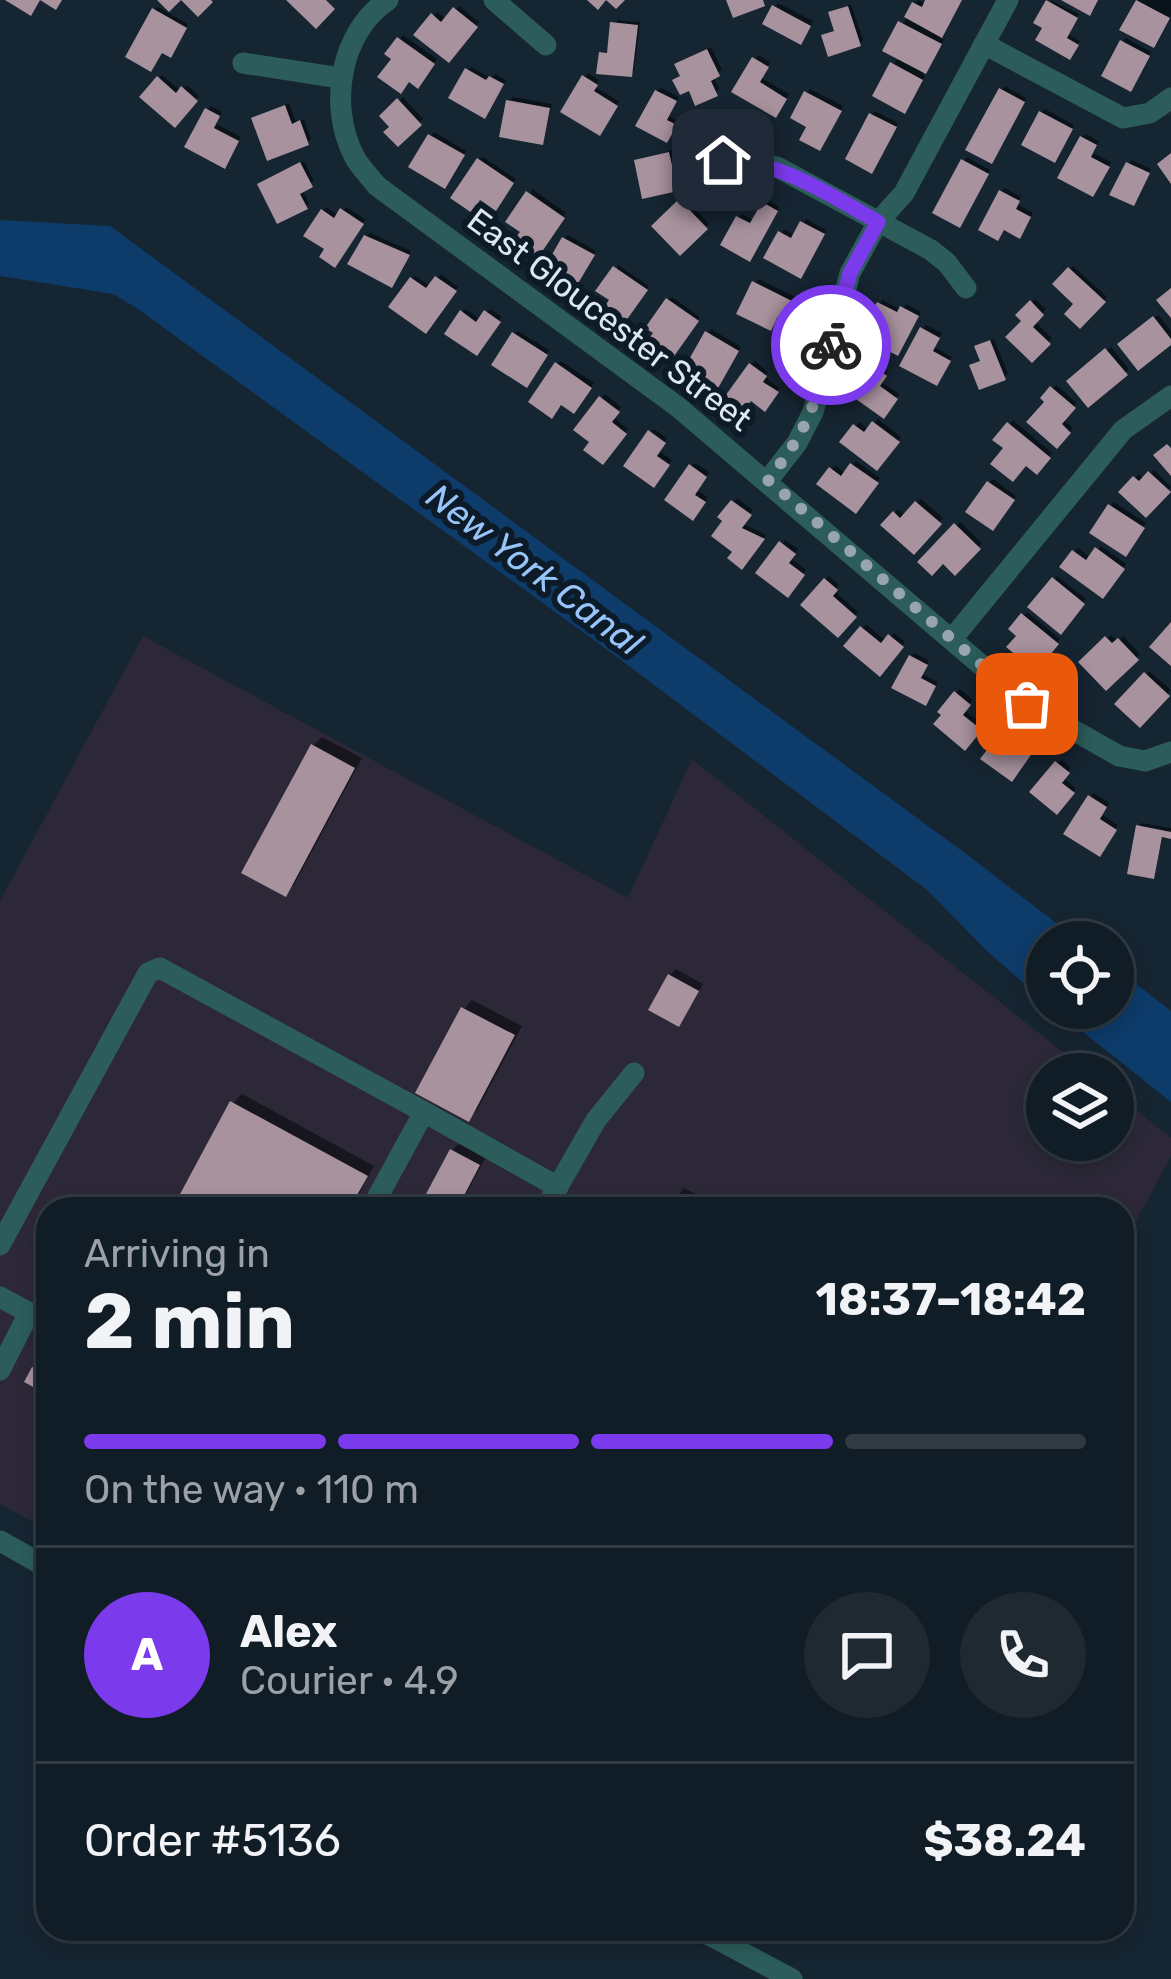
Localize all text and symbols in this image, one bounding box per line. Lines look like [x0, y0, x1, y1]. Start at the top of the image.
pin [672, 109, 774, 211]
icon: home [690, 127, 756, 193]
street label: East Gloucester Street [460, 200, 759, 439]
courier [771, 285, 891, 405]
icon: bike [798, 312, 864, 378]
water label: New York Canal [418, 474, 652, 665]
pin [976, 653, 1078, 755]
icon: bag [994, 671, 1060, 737]
map controls [1026, 921, 1134, 1161]
button: locate [1026, 921, 1134, 1029]
button: layers [1026, 1053, 1134, 1161]
text: Arriving in [84, 1231, 270, 1277]
text: 18:37–18:42 [816, 1273, 1086, 1326]
text: 2 min [84, 1275, 295, 1368]
text: On the way · 110 m [84, 1467, 419, 1513]
button: chat [804, 1592, 930, 1718]
button: phone [960, 1592, 1086, 1718]
text: Alex [240, 1605, 338, 1658]
text: A [131, 1628, 163, 1681]
text: Courier · 4.9 [240, 1658, 459, 1704]
text: Order #5136 [84, 1814, 341, 1867]
text: $38.24 [923, 1814, 1086, 1867]

